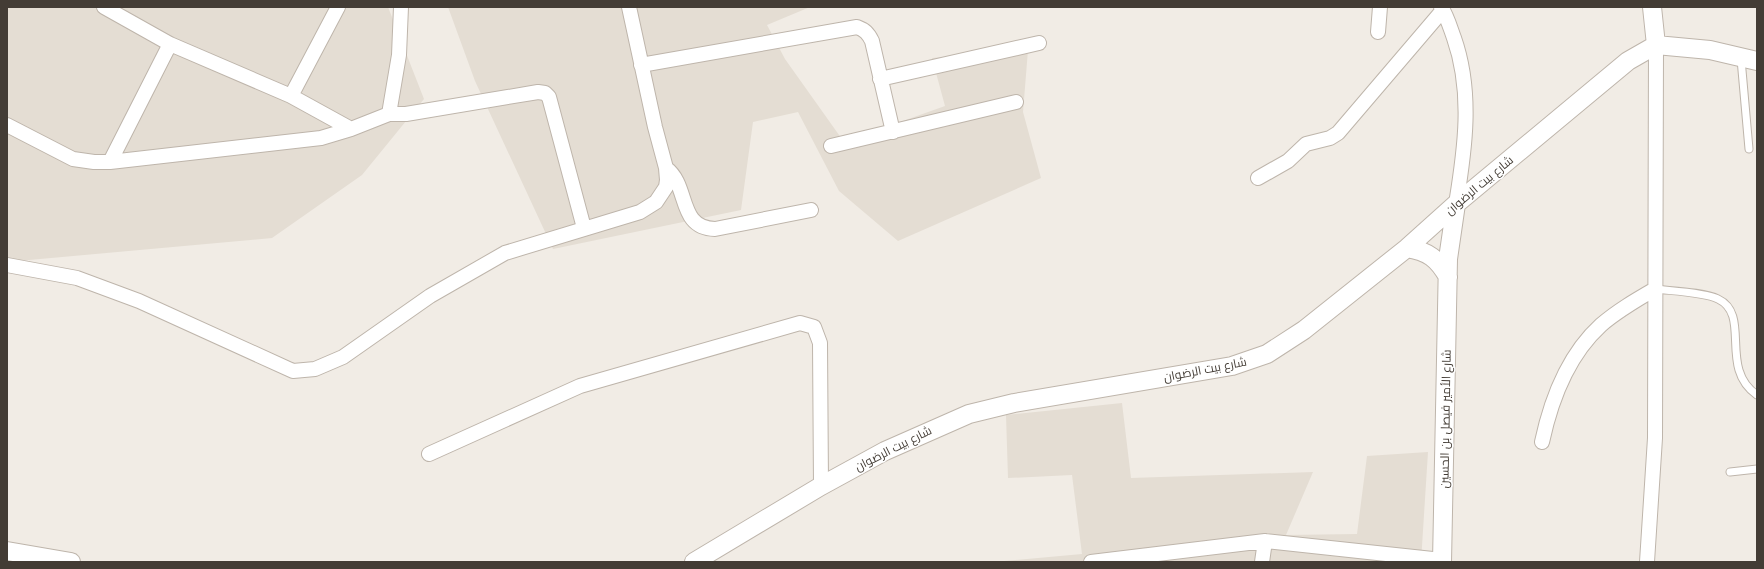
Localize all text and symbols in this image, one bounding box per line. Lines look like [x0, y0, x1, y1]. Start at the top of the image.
street label: شارع بيت الرضوان [1442, 152, 1517, 219]
street label: شارع الأمير فيصل بن الحسين [1436, 349, 1455, 489]
street label: شارع بيت الرضوان [1162, 354, 1248, 385]
street label: شارع بيت الرضوان [852, 422, 934, 475]

